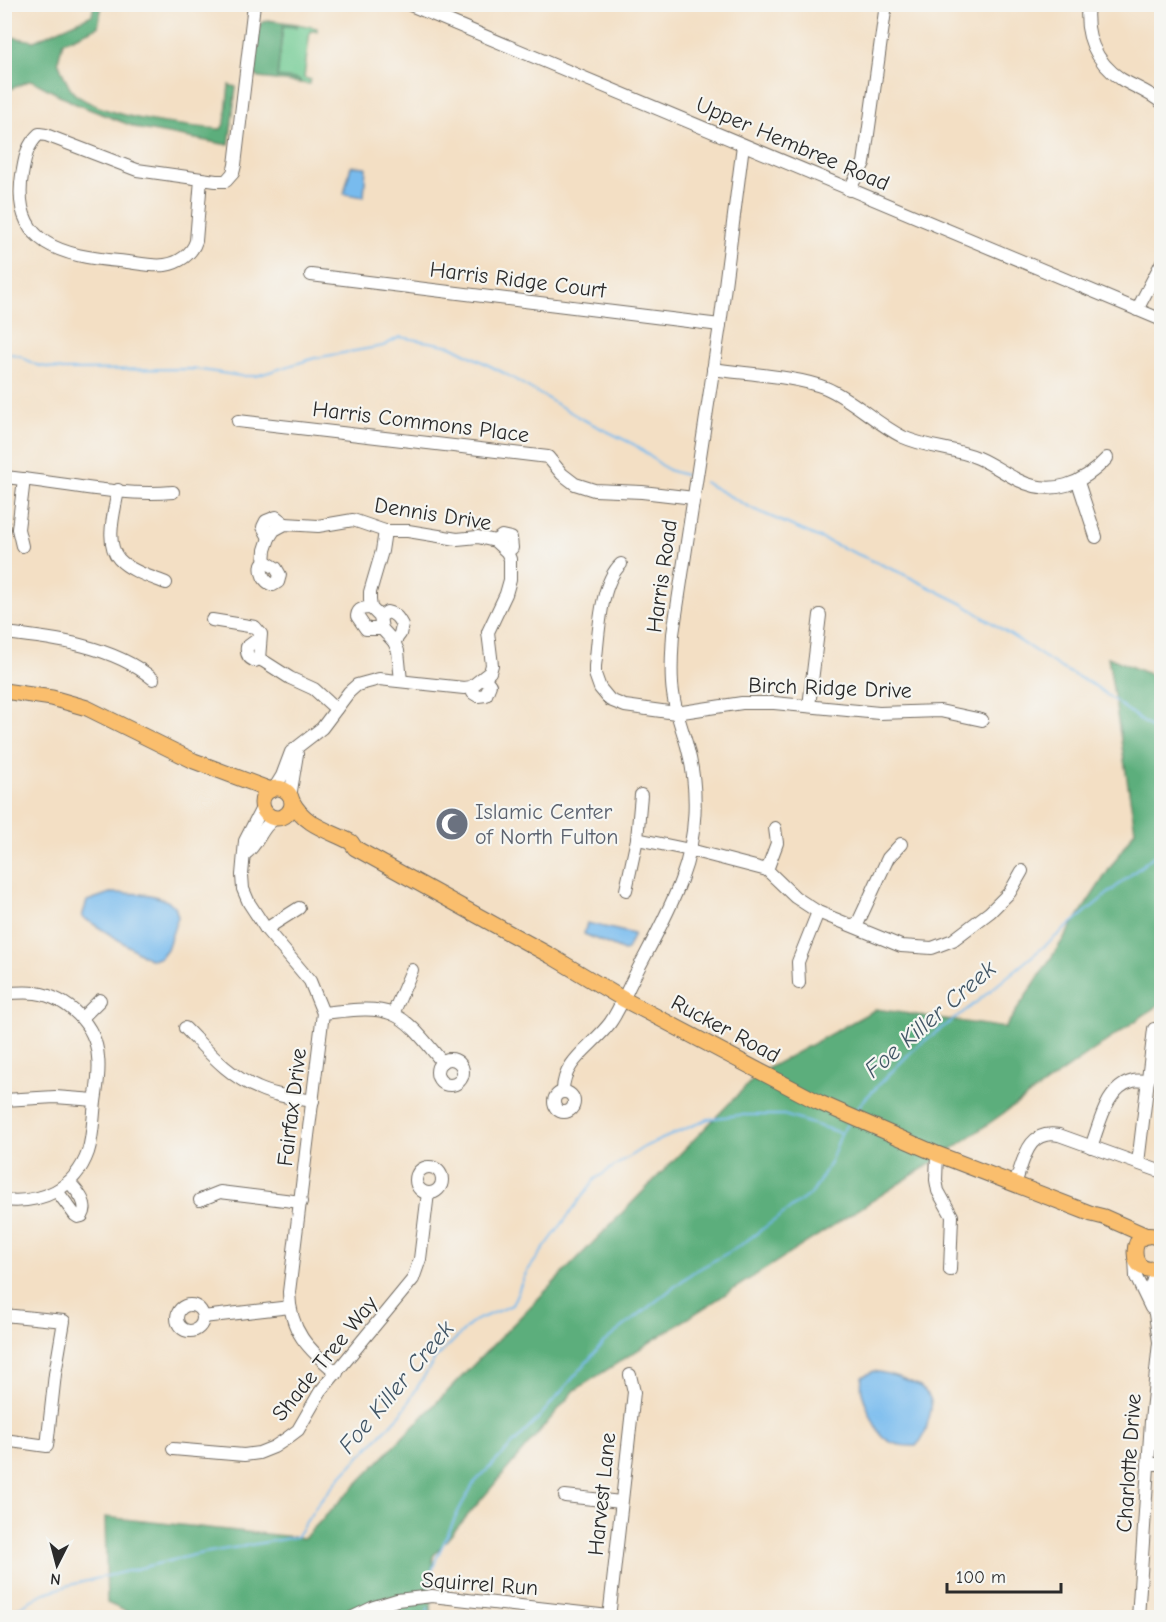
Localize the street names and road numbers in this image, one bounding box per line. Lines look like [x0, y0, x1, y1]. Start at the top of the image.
street label: Upper Hembree Road [692, 91, 893, 196]
street label: Harris Ridge Court [428, 256, 608, 304]
street label: Harris Commons Place [311, 396, 531, 448]
street label: Dennis Drive [373, 492, 493, 536]
street label: Harris Road [641, 518, 683, 634]
street label: Birch Ridge Drive [748, 672, 912, 704]
street label: Rucker Road [667, 989, 785, 1068]
street label: Fairfax Drive [272, 1047, 312, 1168]
street label: Shade Tree Way [266, 1291, 383, 1426]
street label: Charlotte Drive [1111, 1393, 1147, 1533]
street label: Harvest Lane [583, 1431, 621, 1557]
street label: Squirrel Run [421, 1567, 539, 1601]

